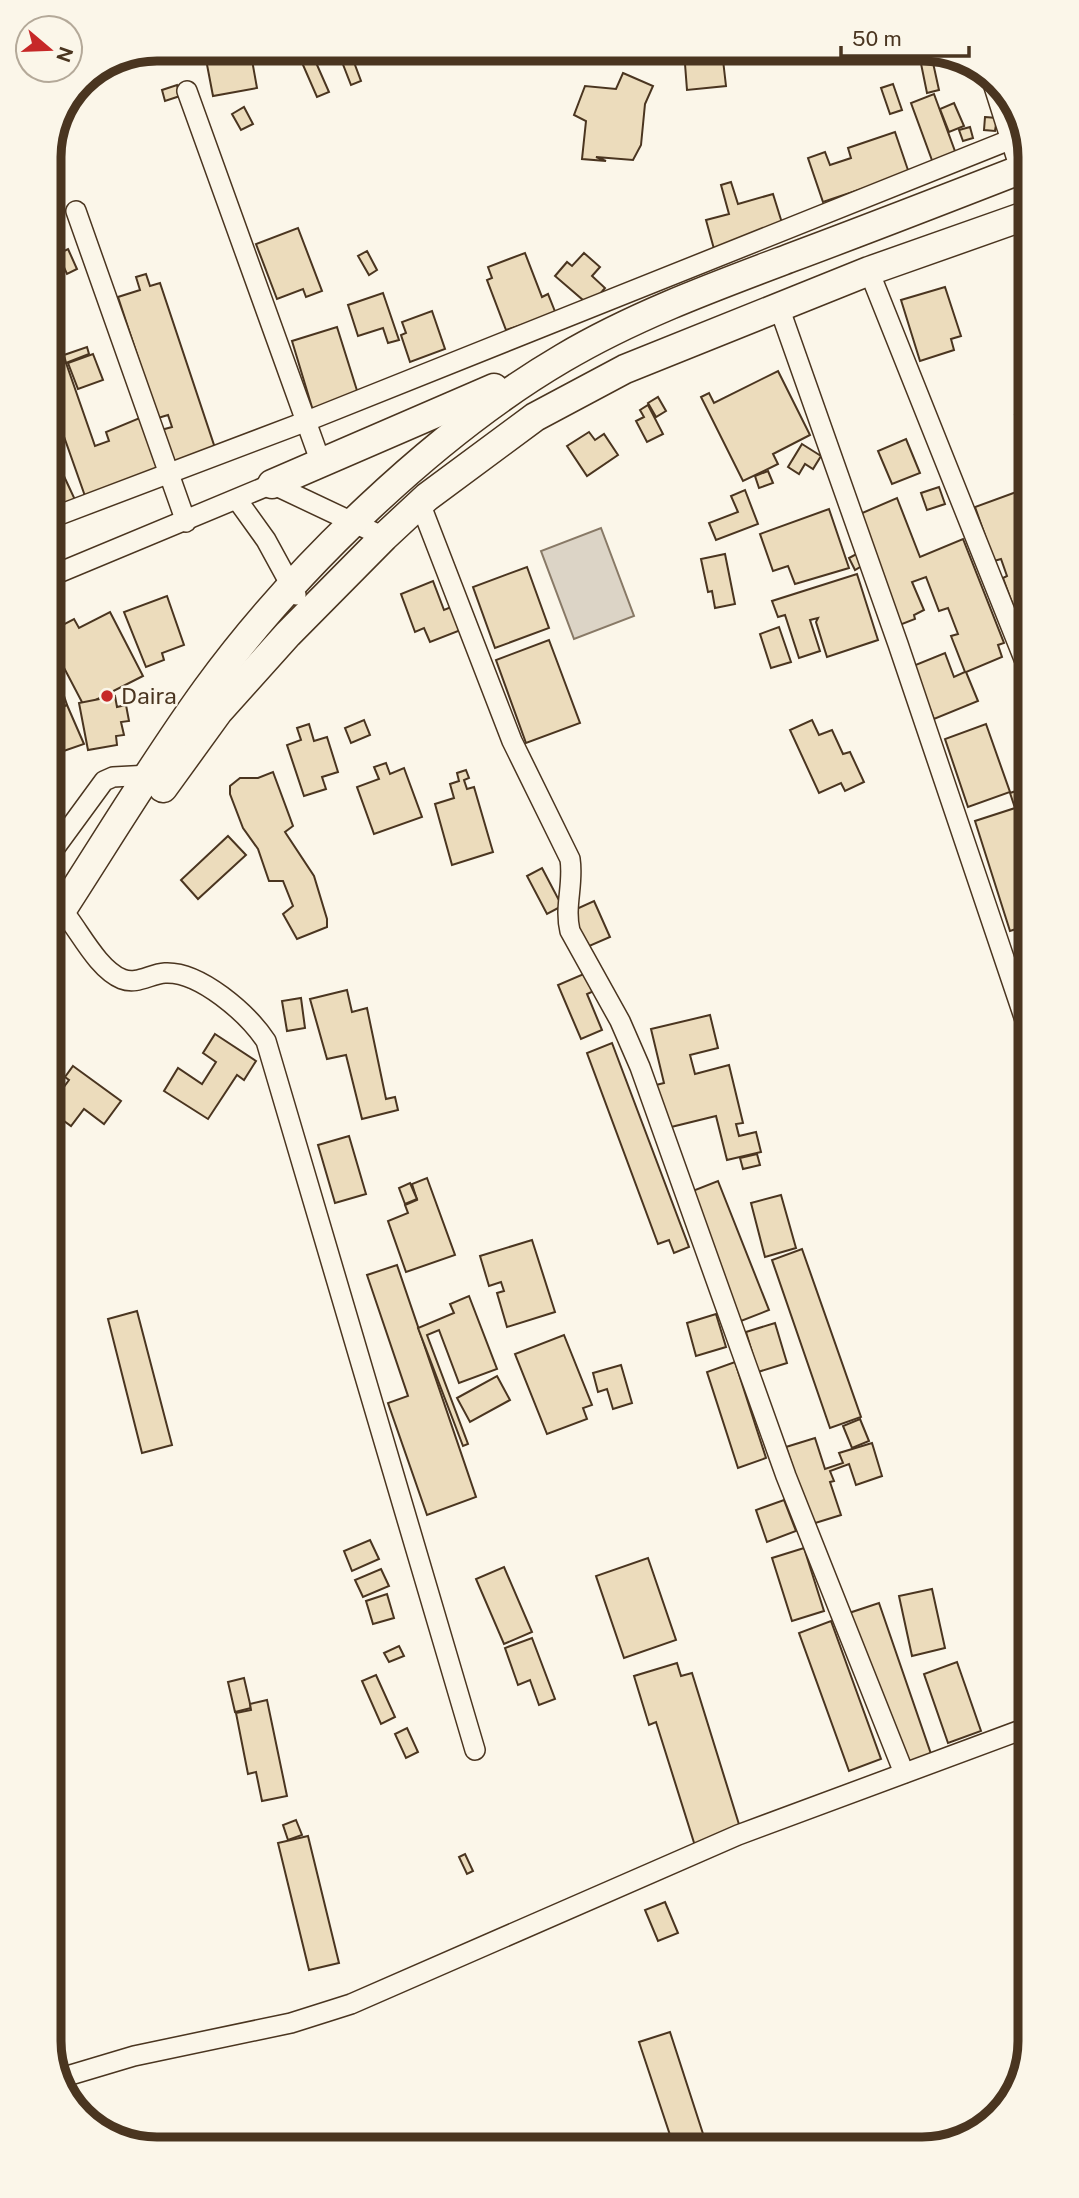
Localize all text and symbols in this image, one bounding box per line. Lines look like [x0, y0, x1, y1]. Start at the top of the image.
north arrow [14, 14, 84, 84]
scale bar [841, 14, 969, 58]
text: 50 m [852, 26, 902, 51]
text: N [52, 44, 78, 65]
place label: Daira [121, 682, 177, 709]
marker: Daira [99, 688, 115, 704]

